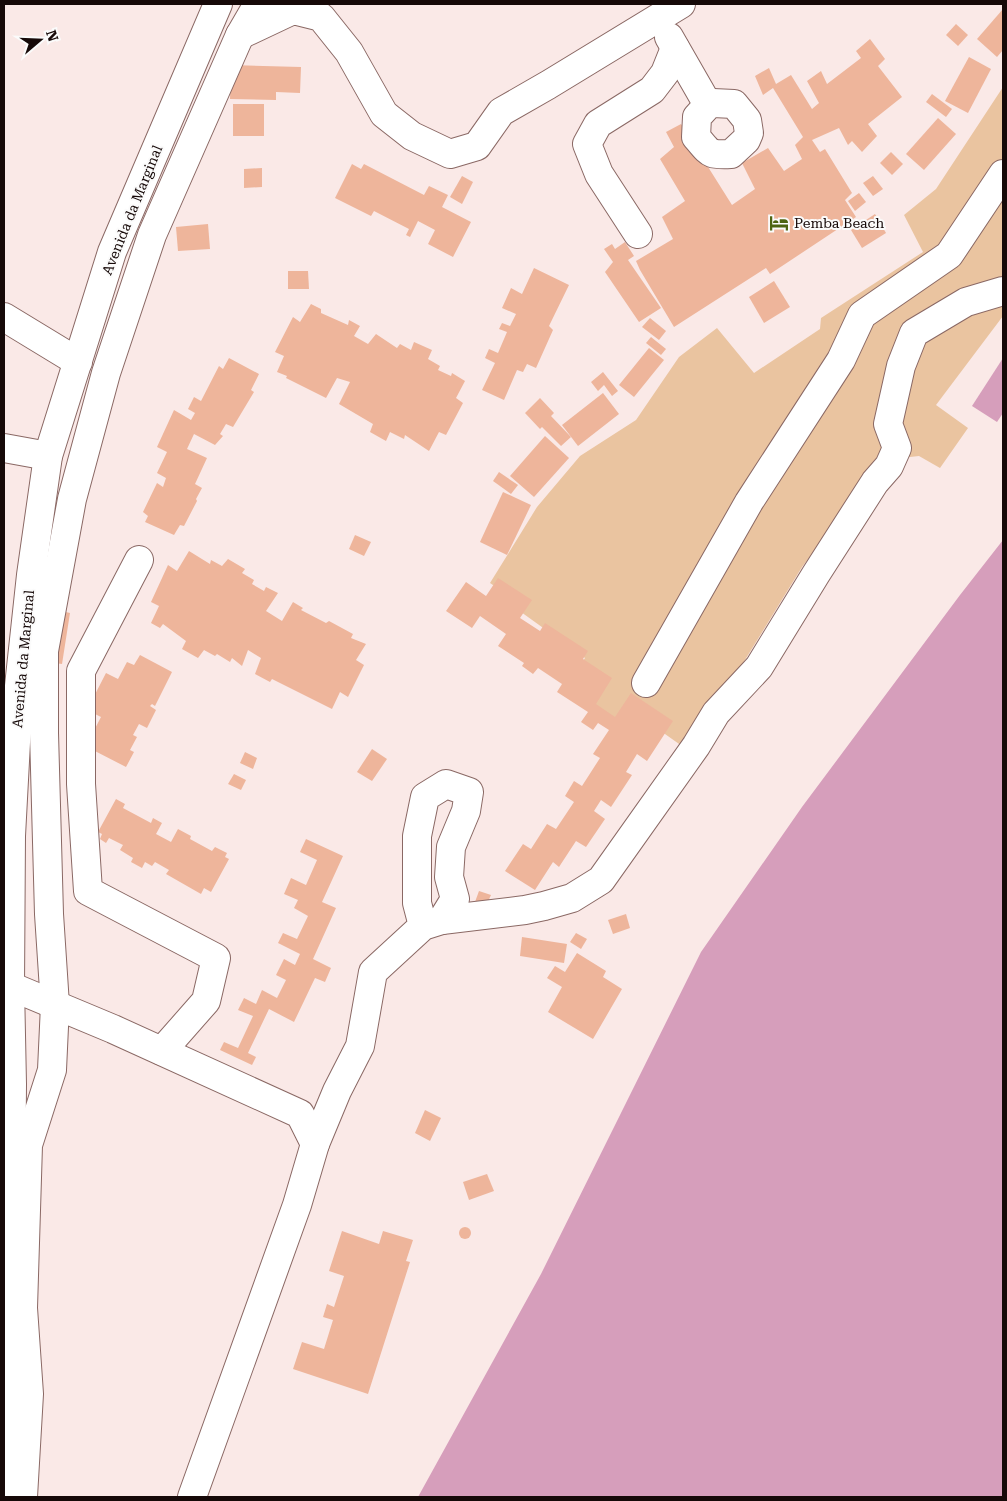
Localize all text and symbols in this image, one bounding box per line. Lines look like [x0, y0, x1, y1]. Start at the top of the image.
north arrow [15, 15, 65, 65]
text: N [43, 28, 62, 44]
street label: Avenida da Marginal [99, 142, 166, 277]
hotel icon: Pemba Beach [768, 212, 790, 234]
place label: Pemba Beach [794, 215, 884, 231]
street label: Avenida da Marginal [9, 589, 37, 729]

